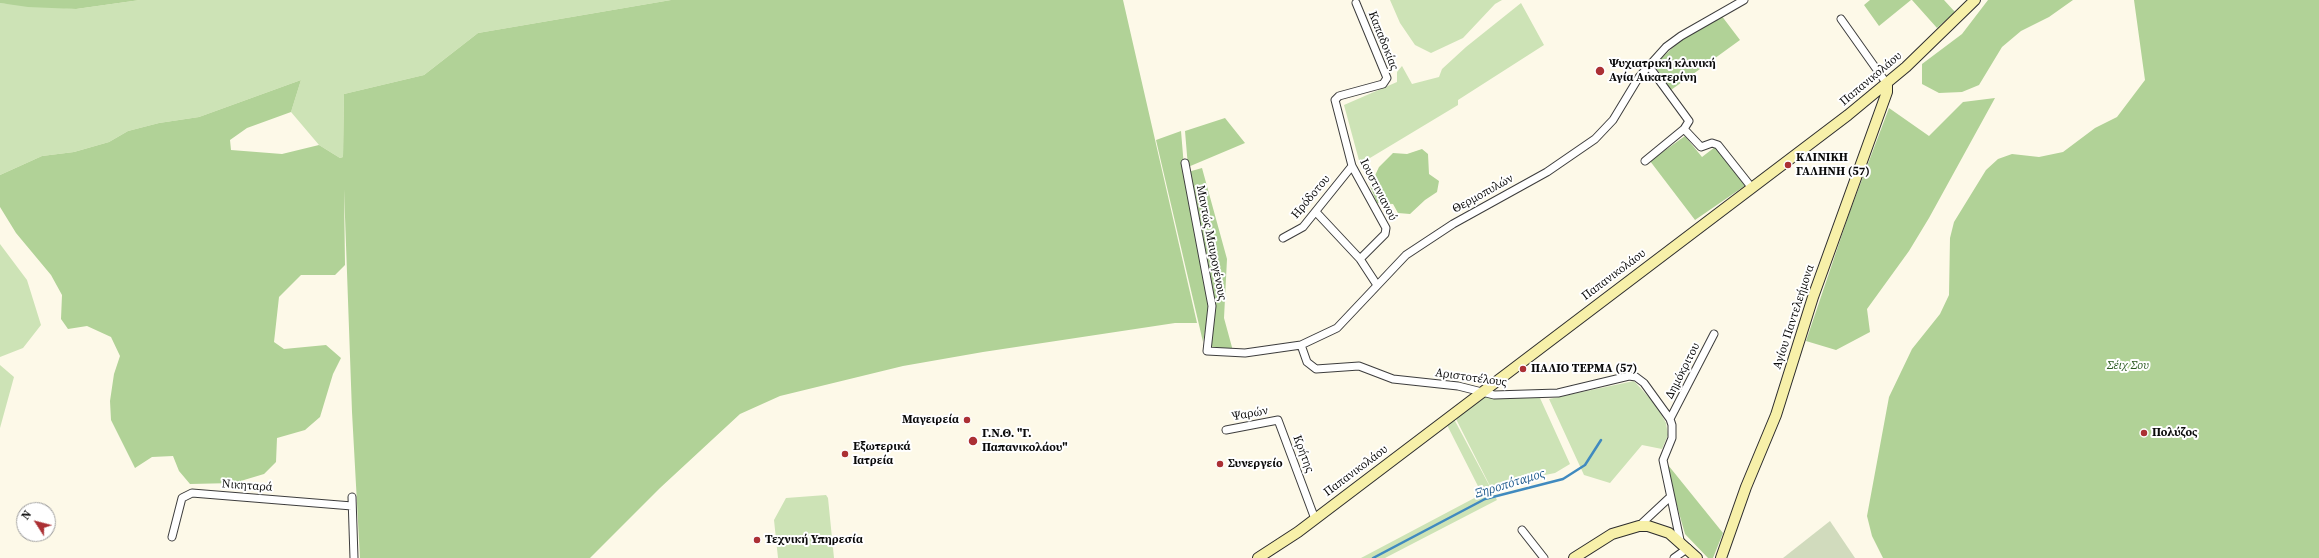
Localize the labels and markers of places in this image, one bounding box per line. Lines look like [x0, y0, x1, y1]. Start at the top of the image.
place label: Ψυχιατρική κλινική Αγία Αικατερίνη [1609, 57, 1716, 85]
marker: Ψυχιατρική κλινική Αγία Αικατερίνη [1594, 65, 1606, 77]
place label: ΚΛΙΝΙΚΗ ΓΑΛΗΝΗ (57) [1796, 151, 1870, 179]
marker: ΚΛΙΝΙΚΗ ΓΑΛΗΝΗ (57) [1783, 160, 1793, 170]
place label: ΠΑΛΙΟ ΤΕΡΜΑ (57) [1531, 362, 1637, 376]
marker: ΠΑΛΙΟ ΤΕΡΜΑ (57) [1518, 364, 1528, 374]
place label: Μαγειρεία [902, 413, 959, 427]
marker: Μαγειρεία [962, 415, 972, 425]
place label: Πολύζος [2152, 426, 2198, 440]
place label: Γ.Ν.Θ. "Γ. Παπανικολάου" [982, 427, 1068, 455]
marker: Πολύζος [2139, 428, 2149, 438]
marker: Γ.Ν.Θ. "Γ. Παπανικολάου" [967, 435, 979, 447]
place label: Εξωτερικά Ιατρεία [853, 440, 911, 468]
marker: Εξωτερικά Ιατρεία [840, 449, 850, 459]
place label: Συνεργείο [1228, 457, 1283, 471]
marker: Συνεργείο [1215, 459, 1225, 469]
place label: Τεχνική Υπηρεσία [765, 533, 863, 547]
marker: Τεχνική Υπηρεσία [752, 535, 762, 545]

